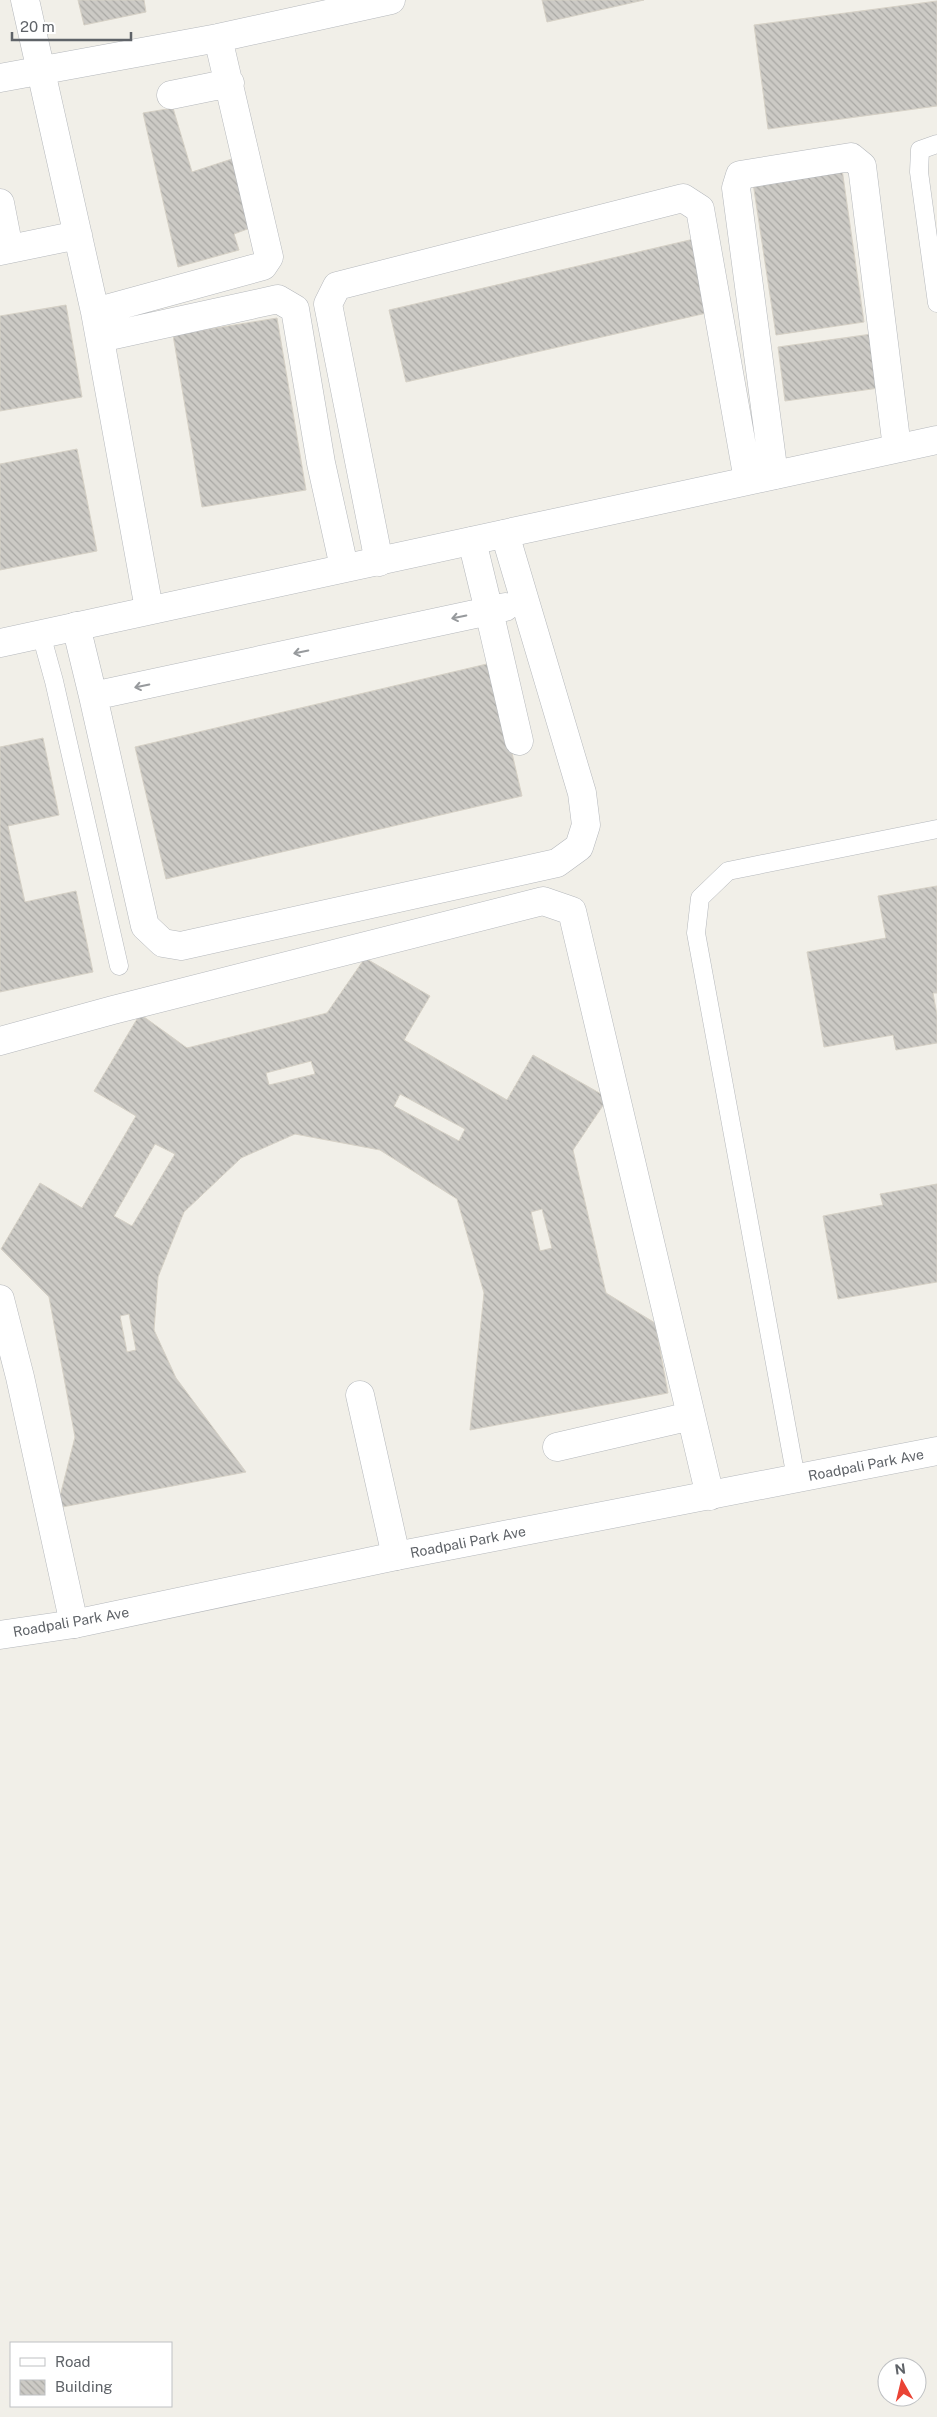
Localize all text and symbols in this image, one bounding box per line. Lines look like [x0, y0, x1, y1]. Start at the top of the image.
scale bar [12, 10, 131, 42]
text: 20 m [20, 18, 55, 35]
one-way arrow [452, 613, 468, 622]
one-way arrow [293, 647, 309, 657]
one-way arrow [134, 682, 150, 691]
street label: Roadpali Park Ave [807, 1446, 925, 1484]
street label: Roadpali Park Ave [409, 1523, 527, 1561]
street label: Roadpali Park Ave [12, 1604, 130, 1640]
legend [10, 2342, 172, 2407]
text: Road [55, 2353, 91, 2370]
north arrow [877, 2357, 927, 2407]
text: N [894, 2360, 907, 2378]
text: Building [55, 2378, 113, 2395]

